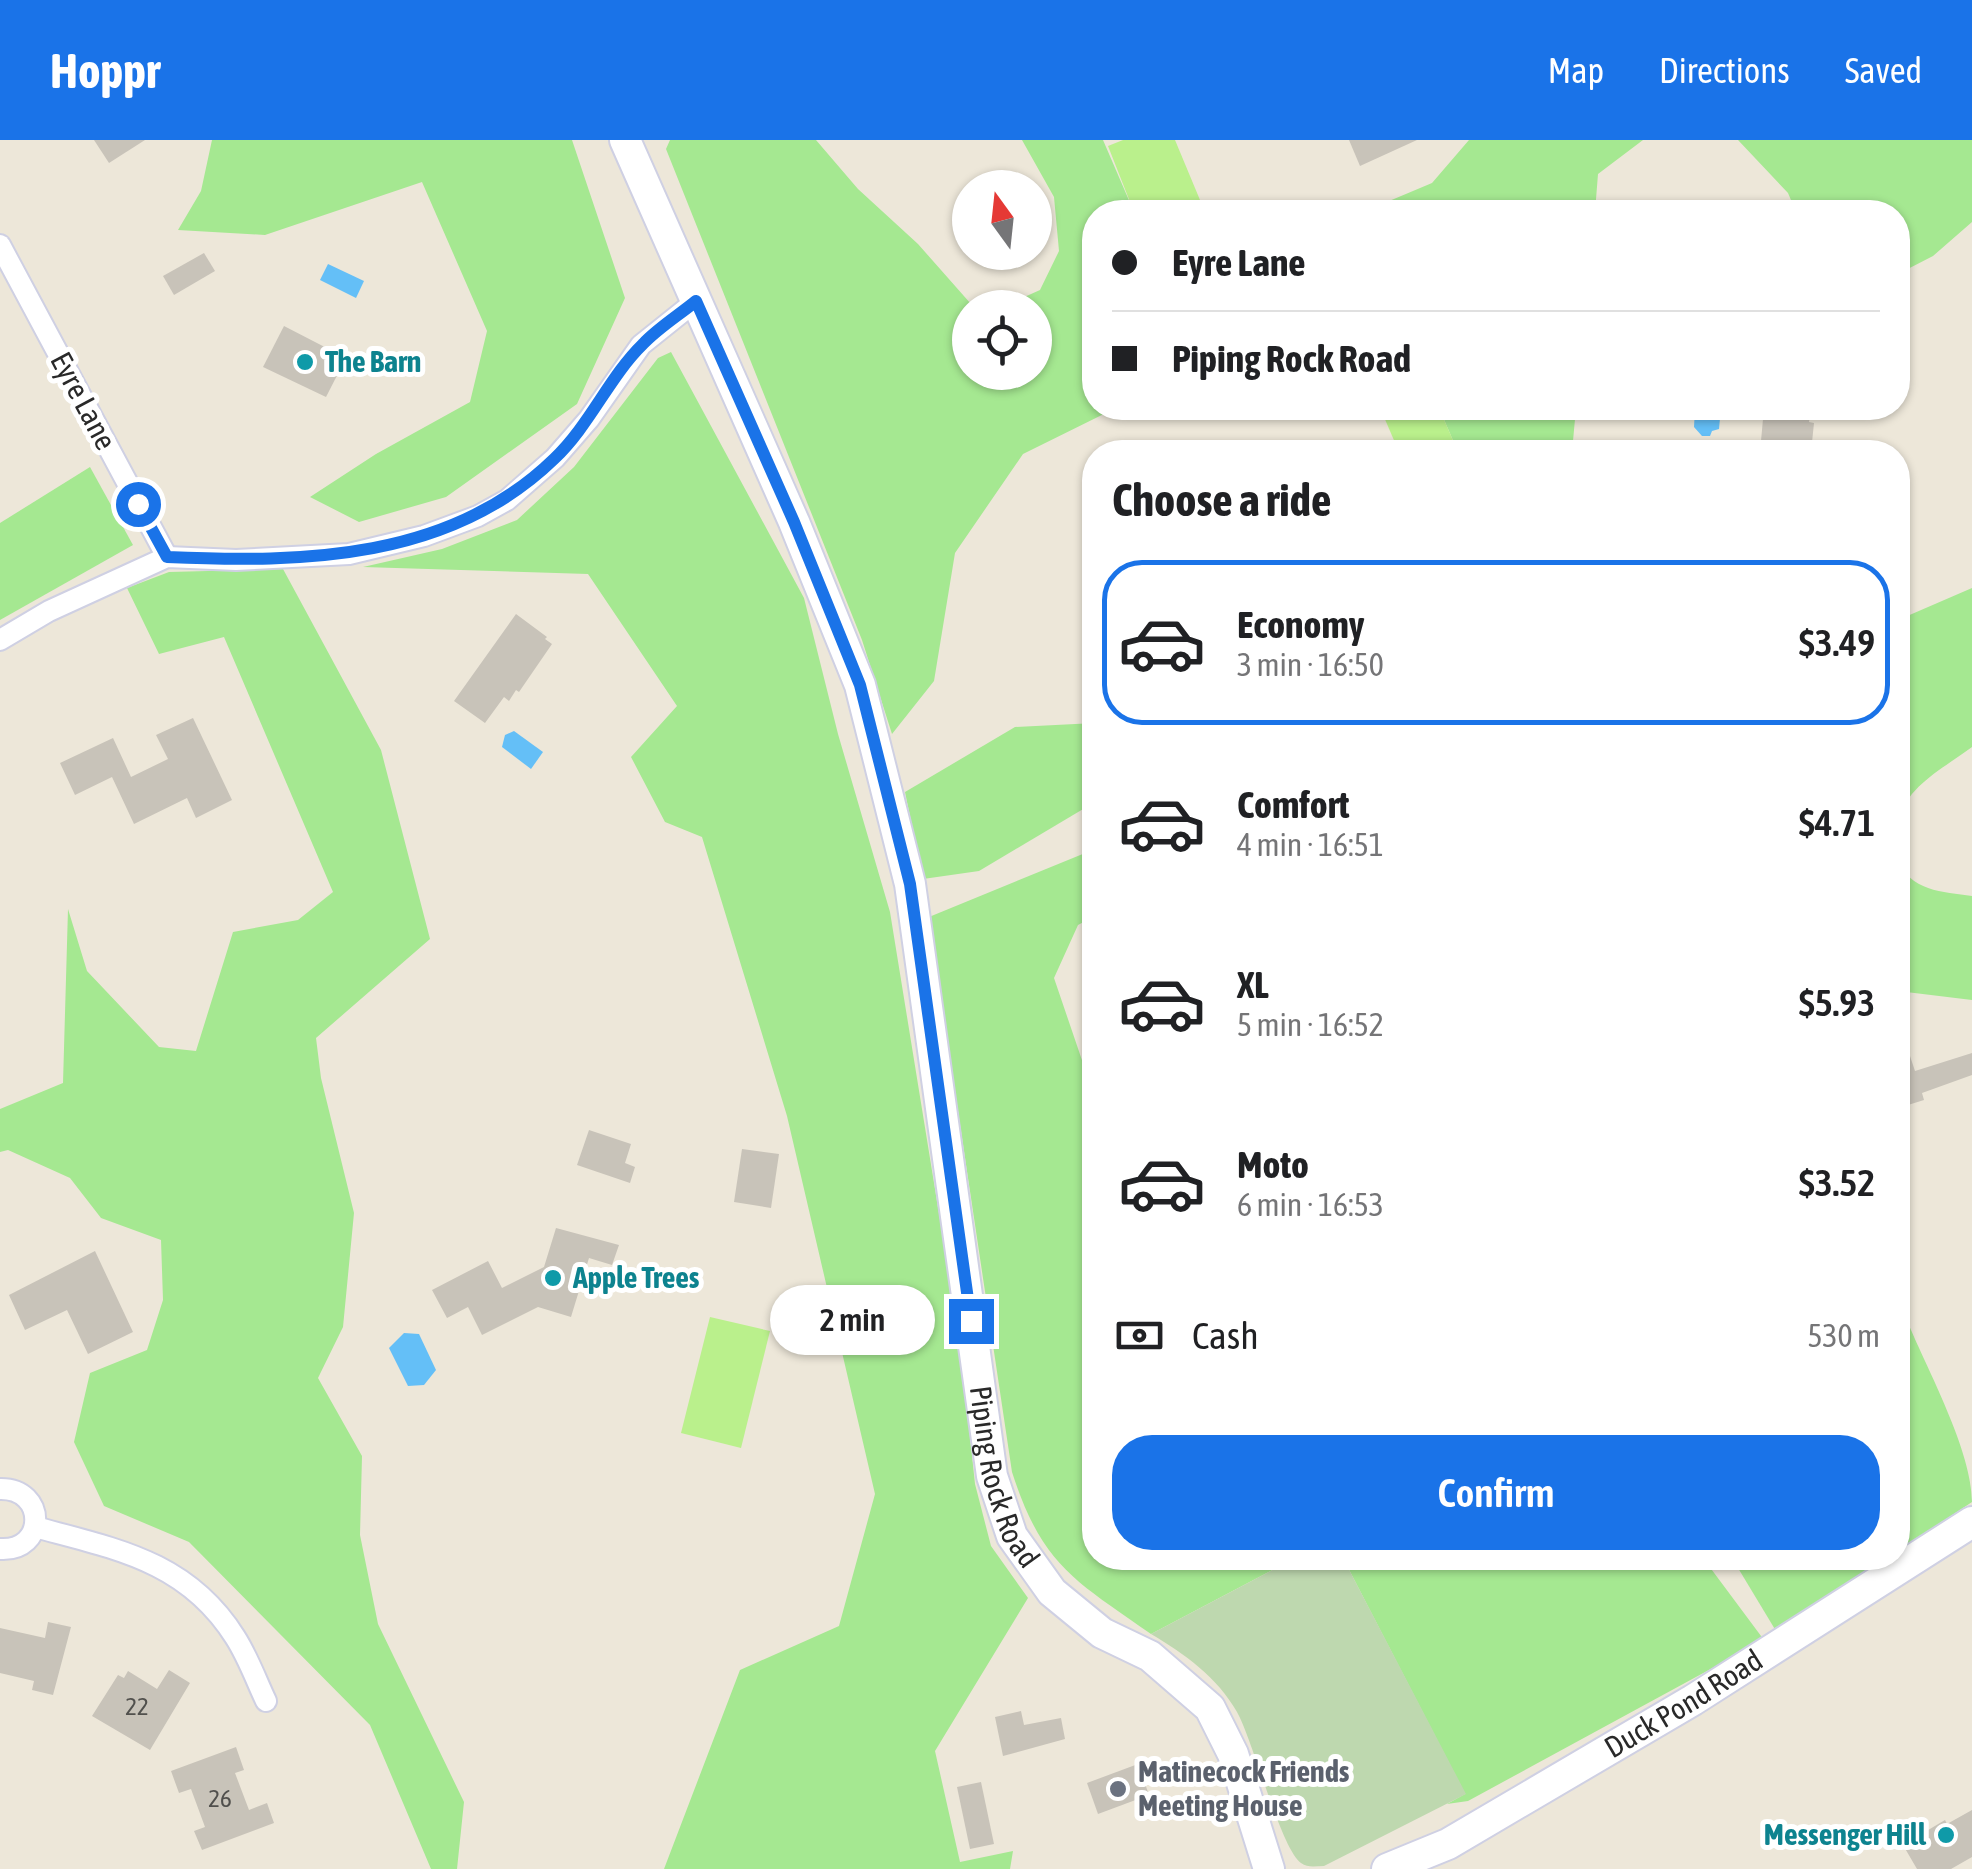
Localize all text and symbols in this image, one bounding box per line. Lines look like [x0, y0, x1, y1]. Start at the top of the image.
text: Hoppr [50, 43, 160, 98]
text: Map [1548, 50, 1604, 90]
text: Directions [1659, 50, 1790, 90]
text: Saved [1845, 50, 1922, 90]
north arrow [952, 170, 1052, 270]
map controls [952, 170, 1052, 390]
text: Eyre Lane [1172, 241, 1306, 284]
button: locate [952, 290, 1052, 390]
text: Piping Rock Road [1172, 337, 1411, 380]
place label: The Barn [325, 344, 421, 378]
street label: Eyre Lane [44, 346, 124, 455]
marker: The Barn [294, 351, 316, 373]
text: Choose a ride [1112, 474, 1331, 526]
route start [116, 482, 161, 527]
icon: car [1117, 598, 1207, 688]
text: Economy [1237, 603, 1364, 646]
text: $3.49 [1799, 621, 1875, 664]
text: 3 min · 16:50 [1237, 646, 1384, 683]
icon: car [1117, 778, 1207, 868]
text: Comfort [1237, 783, 1349, 826]
text: $4.71 [1799, 801, 1875, 844]
text: 4 min · 16:51 [1237, 826, 1384, 863]
icon: car [1117, 958, 1207, 1048]
text: XL [1237, 963, 1269, 1006]
text: $5.93 [1799, 981, 1875, 1024]
text: 5 min · 16:52 [1237, 1006, 1384, 1043]
icon: car [1117, 1138, 1207, 1228]
text: Moto [1237, 1143, 1309, 1186]
text: $3.52 [1799, 1161, 1875, 1204]
text: 6 min · 16:53 [1237, 1186, 1384, 1223]
place label: Apple Trees [572, 1260, 700, 1294]
marker: Apple Trees [542, 1267, 564, 1289]
callout: 2 min [771, 1286, 936, 1356]
route end [949, 1299, 994, 1344]
text: 2 min [820, 1301, 885, 1338]
icon: cash [1112, 1308, 1167, 1363]
text: Cash [1192, 1314, 1259, 1357]
text: 530 m [1807, 1317, 1880, 1354]
street label: Piping Rock Road [964, 1384, 1047, 1573]
button: Confirm [1112, 1435, 1880, 1550]
street label: Duck Pond Road [1598, 1642, 1768, 1764]
house number: 22 [125, 1692, 149, 1720]
place label: Matinecock Friends Meeting House [1138, 1754, 1350, 1822]
marker: Matinecock Friends Meeting House [1107, 1778, 1129, 1800]
house number: 26 [208, 1784, 232, 1812]
place label: Messenger Hill [1764, 1817, 1927, 1851]
marker: Messenger Hill [1935, 1824, 1957, 1846]

